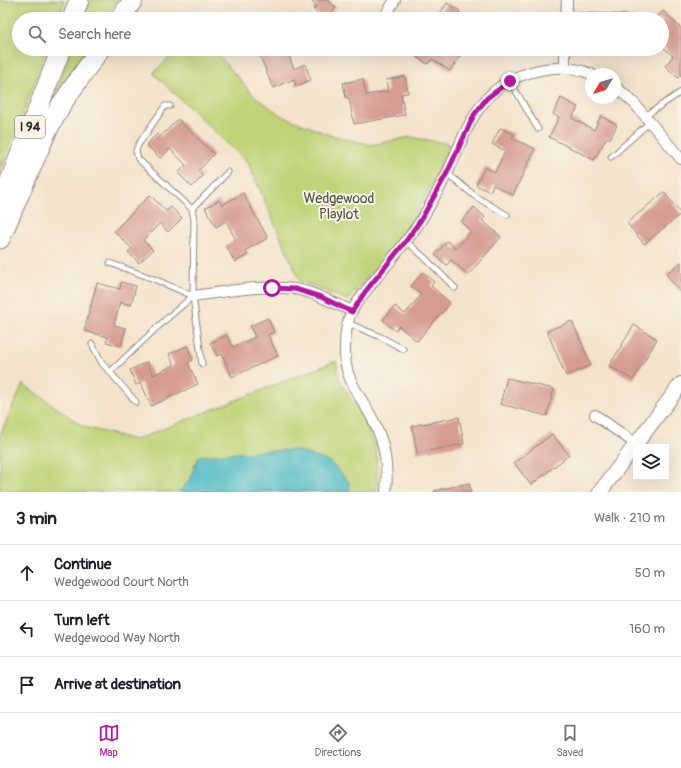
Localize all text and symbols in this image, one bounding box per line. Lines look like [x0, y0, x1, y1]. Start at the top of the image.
search box [12, 12, 669, 56]
icon: search [26, 23, 48, 45]
text: Search here [58, 25, 131, 44]
north arrow [585, 68, 621, 104]
route end [501, 72, 519, 90]
road number: I 94 [15, 116, 45, 138]
park label: Wedgewood Playlot [304, 190, 375, 223]
route start [263, 279, 281, 297]
map controls [633, 444, 669, 480]
button: layers [633, 444, 669, 480]
text: 3 min [16, 508, 57, 529]
text: Walk · 210 m [594, 510, 665, 526]
text: Continue [54, 555, 112, 574]
icon: ahead [16, 562, 38, 584]
text: 50 m [635, 565, 665, 581]
text: Wedgewood Court North [54, 574, 189, 590]
text: Turn left [54, 611, 110, 630]
icon: left [16, 618, 38, 640]
text: 160 m [629, 621, 665, 637]
text: Wedgewood Way North [54, 630, 180, 646]
icon: arrive [16, 674, 38, 696]
text: Arrive at destination [54, 675, 181, 694]
tab: Map [98, 722, 120, 759]
tab: Directions [315, 722, 361, 759]
tab: Saved [556, 722, 583, 759]

